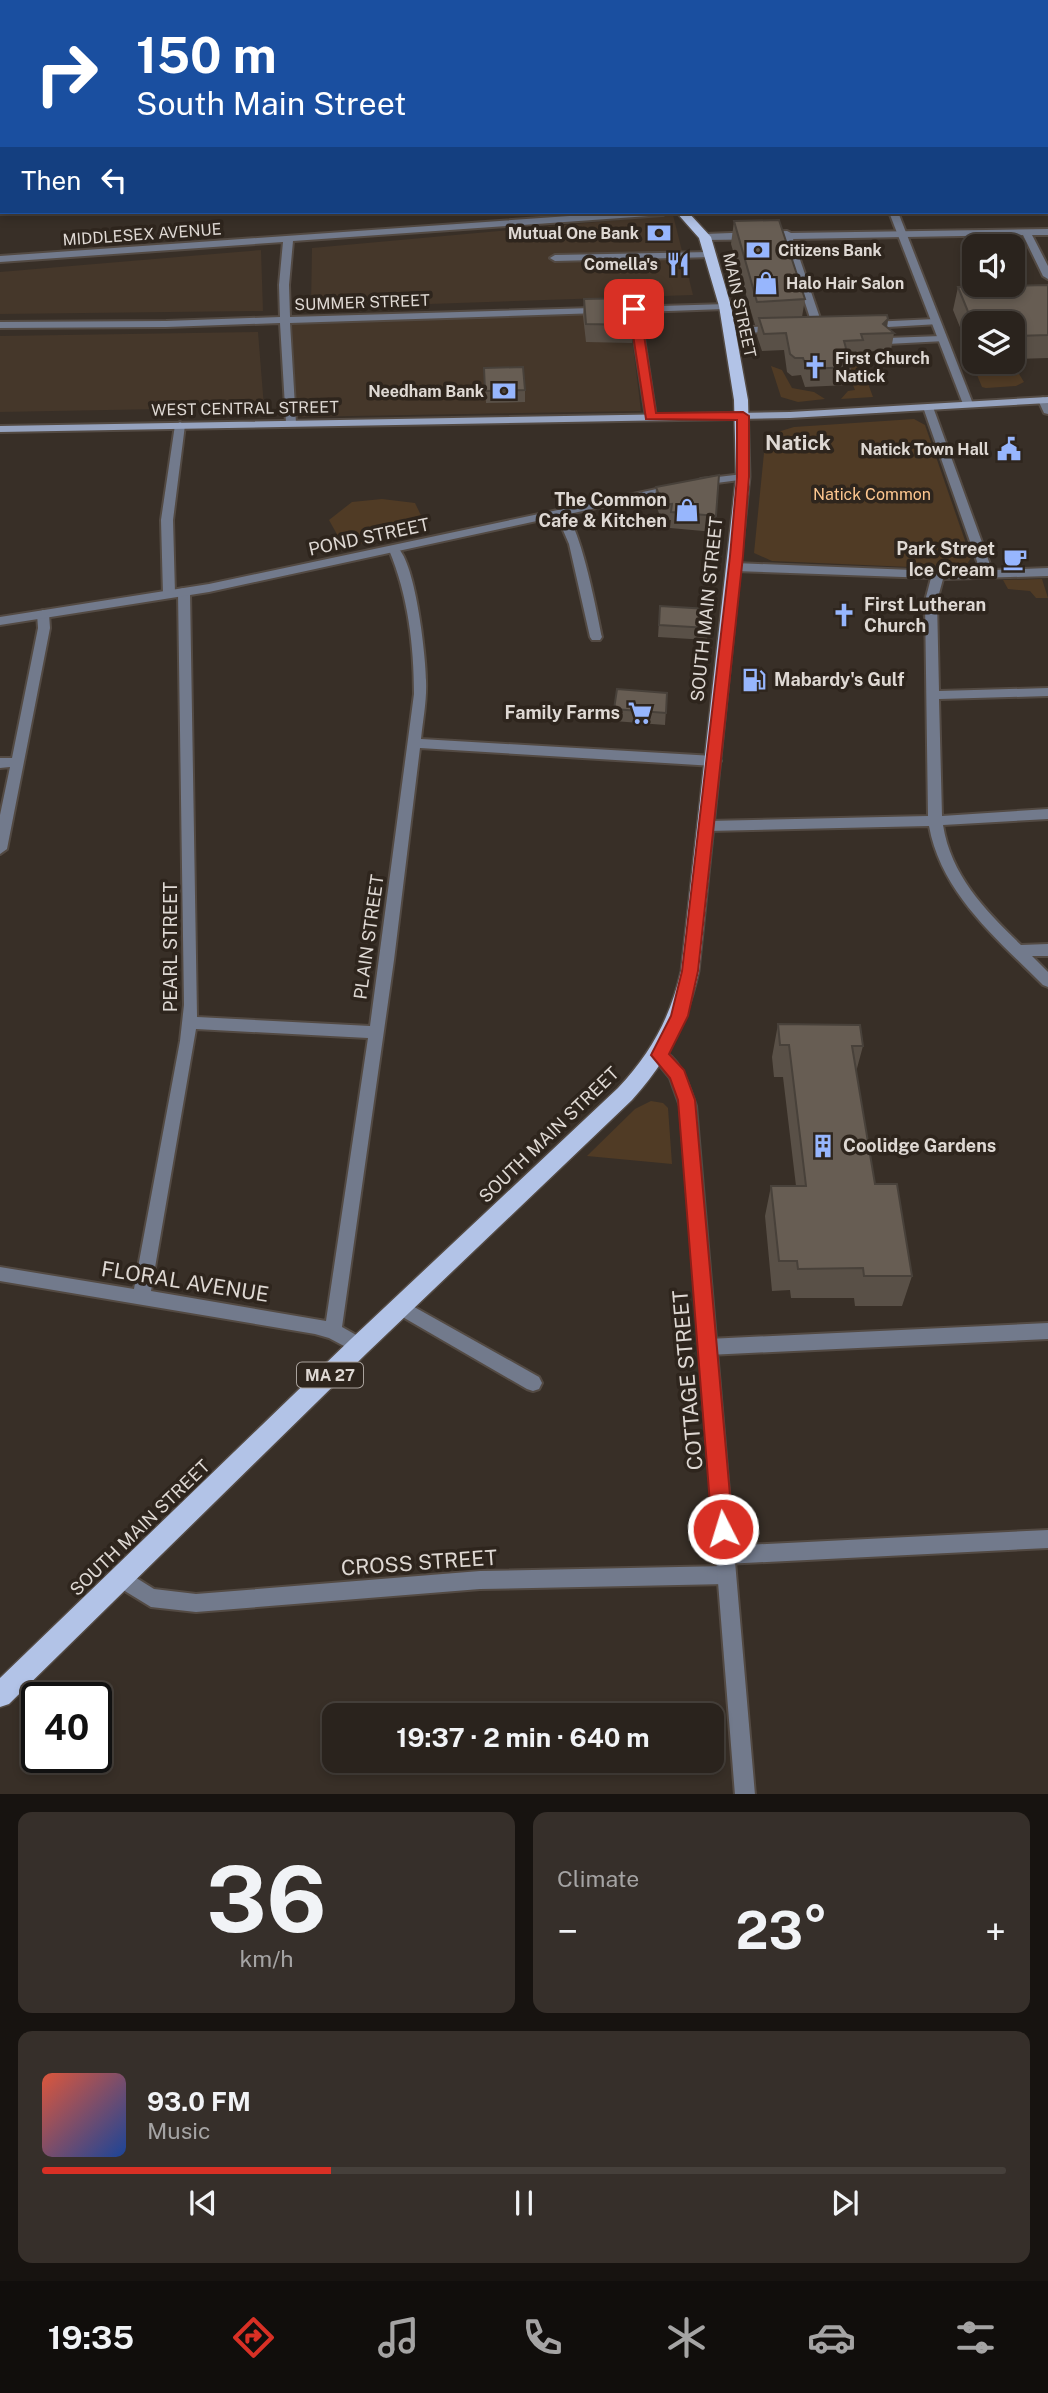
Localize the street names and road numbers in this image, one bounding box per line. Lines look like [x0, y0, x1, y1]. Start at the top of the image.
street label: MIDDLESEX AVENUE [62, 219, 222, 250]
street label: MAIN STREET [719, 251, 760, 360]
street label: SUMMER STREET [294, 291, 431, 314]
street label: WEST CENTRAL STREET [151, 397, 339, 420]
street label: POND STREET [306, 513, 432, 560]
street label: SOUTH MAIN STREET [686, 515, 727, 703]
street label: PLAIN STREET [349, 873, 388, 1001]
street label: PEARL STREET [160, 882, 181, 1012]
street label: SOUTH MAIN STREET [474, 1062, 623, 1207]
street label: FLORAL AVENUE [100, 1256, 271, 1307]
street label: COTTAGE STREET [667, 1289, 708, 1471]
road number: MA 27 [297, 1362, 363, 1387]
street label: SOUTH MAIN STREET [65, 1455, 214, 1600]
street label: CROSS STREET [340, 1545, 498, 1580]

